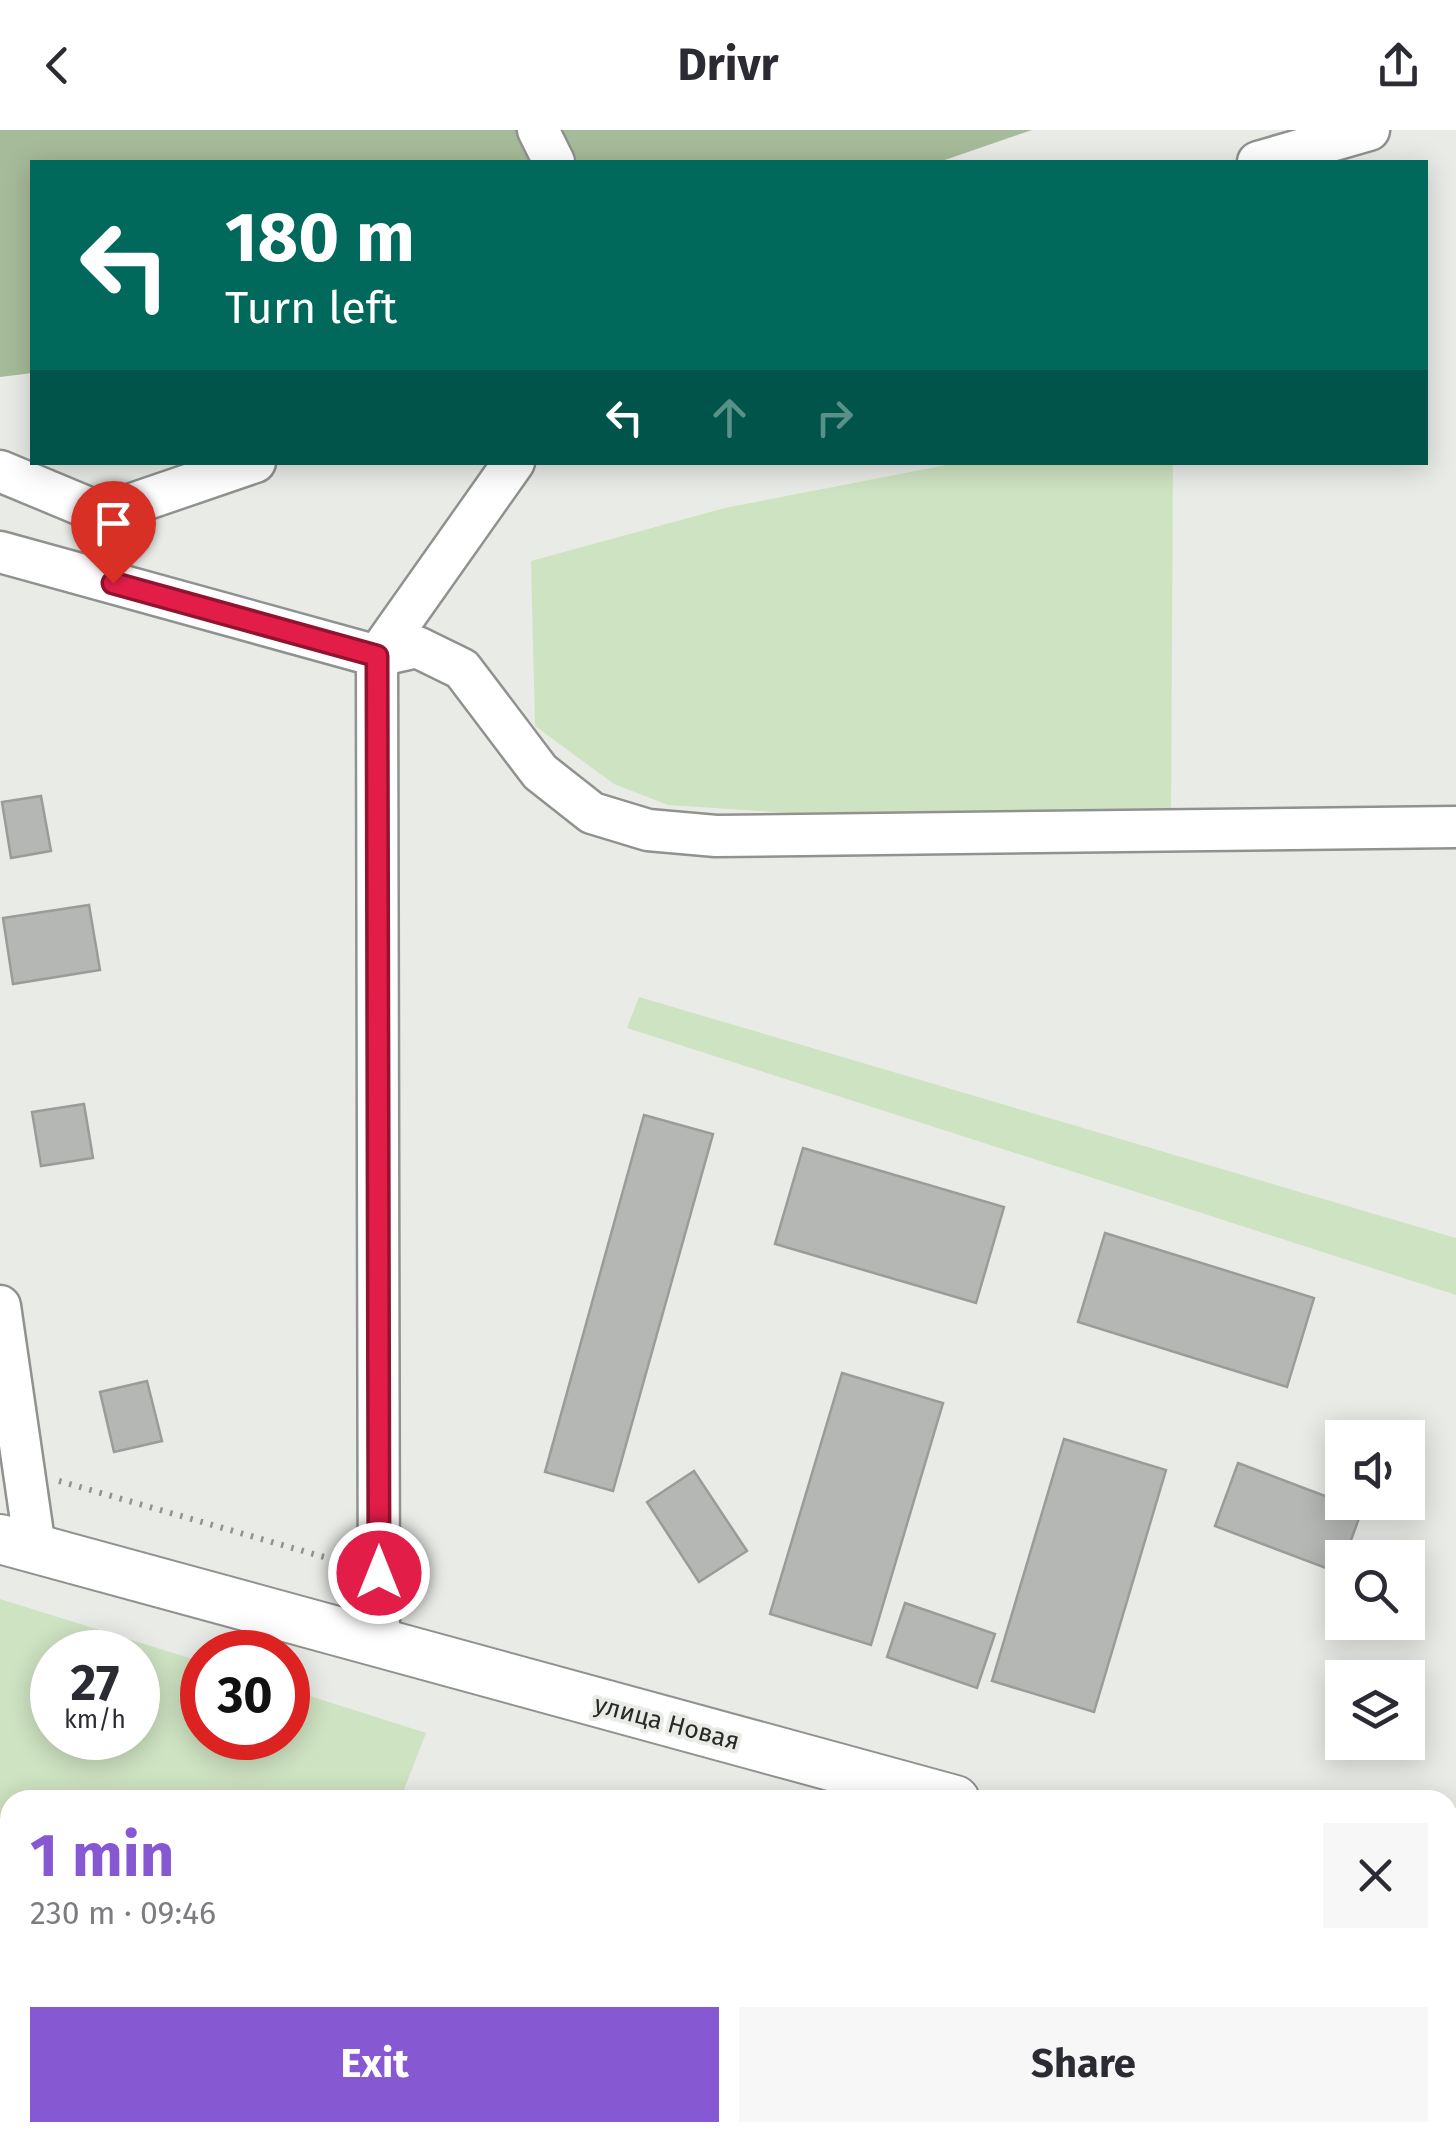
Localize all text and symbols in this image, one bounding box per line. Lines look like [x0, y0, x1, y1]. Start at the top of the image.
icon: back [30, 38, 85, 93]
text: Drivr [677, 38, 779, 92]
icon: share [1371, 38, 1426, 93]
text: 180 m [225, 196, 415, 280]
icon: left [60, 200, 190, 330]
text: Turn left [225, 281, 397, 335]
icon: left [597, 390, 652, 445]
icon: ahead [702, 390, 757, 445]
icon: right [807, 390, 862, 445]
pin [71, 481, 156, 584]
icon: arrive [86, 496, 141, 551]
map controls [1325, 1420, 1425, 1760]
button: sound [1325, 1420, 1425, 1520]
position arrow [327, 1521, 431, 1625]
button: search [1325, 1540, 1425, 1640]
speed limit sign: 30 [180, 1630, 310, 1760]
text: 27 [71, 1653, 119, 1713]
button: layers [1325, 1660, 1425, 1760]
street label: улица Новая [591, 1689, 743, 1757]
text: km/h [64, 1705, 126, 1735]
text: 1 min [30, 1820, 174, 1892]
button: close [1323, 1823, 1428, 1928]
text: 230 m · 09:46 [30, 1894, 216, 1932]
button: Exit [30, 2007, 719, 2122]
button: Share [739, 2007, 1428, 2122]

